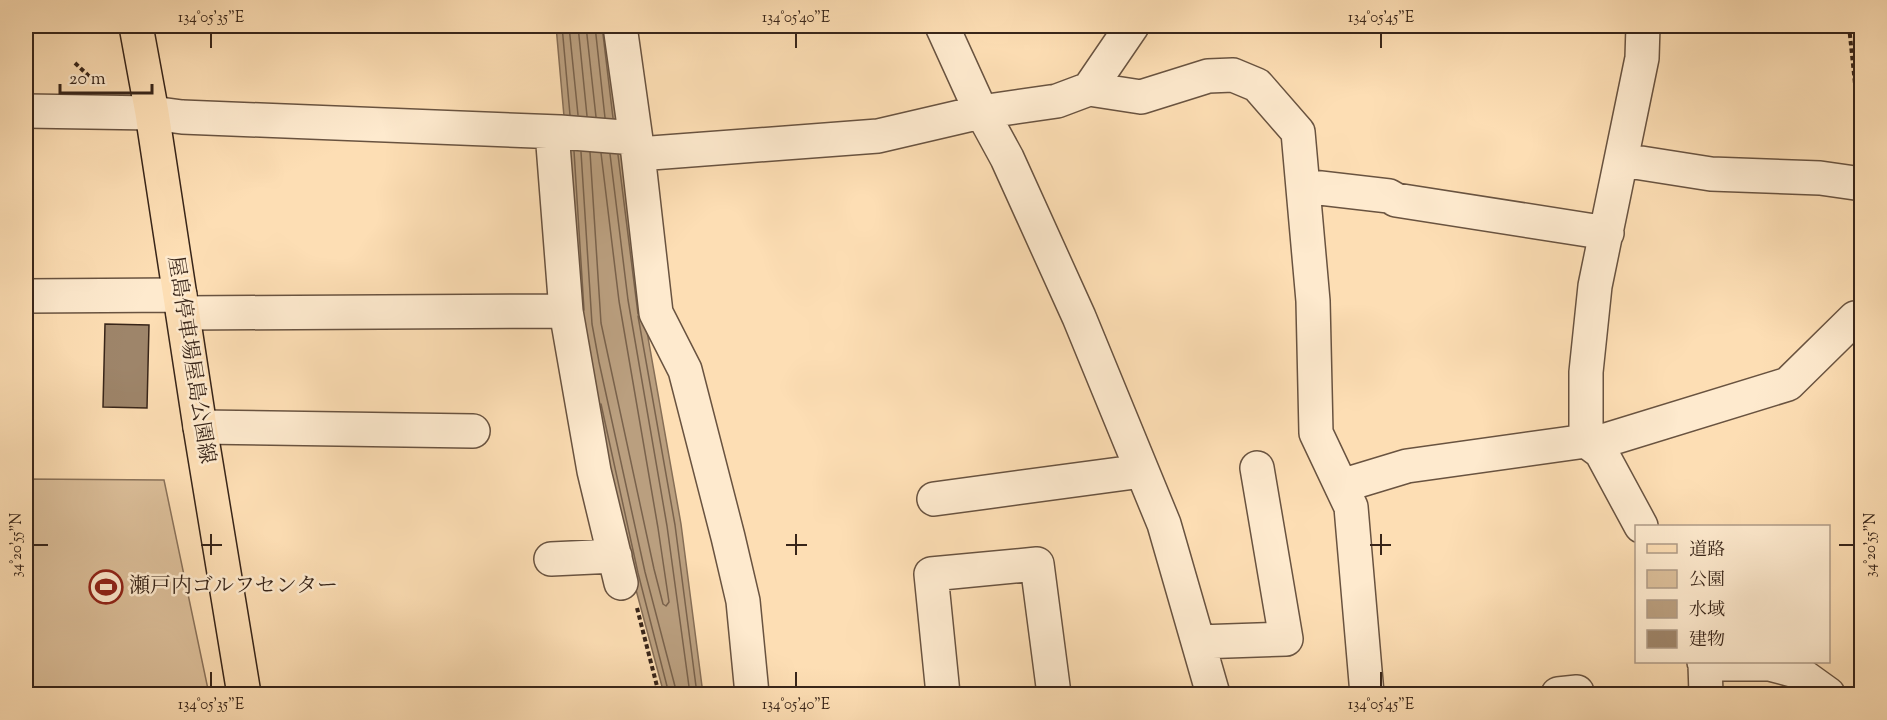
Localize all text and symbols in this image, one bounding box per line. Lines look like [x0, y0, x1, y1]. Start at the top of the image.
text: 134°05'35"E [178, 8, 244, 29]
text: 134°05'40"E [762, 8, 830, 29]
text: 134°05'45"E [1348, 8, 1414, 29]
scale bar [60, 57, 152, 95]
text: 20 m [69, 67, 106, 93]
street label: 屋島停車場屋島公園線 [159, 254, 221, 466]
text: 34°20'55"N [7, 513, 28, 577]
text: 34°20'55"N [1861, 513, 1882, 577]
legend [1635, 525, 1830, 663]
text: 道路 [1689, 538, 1725, 564]
text: 公園 [1689, 568, 1725, 594]
sports icon: 瀬戸内ゴルフセンター [88, 569, 124, 605]
place label: 瀬戸内ゴルフセンター [129, 572, 338, 602]
text: 水域 [1689, 598, 1725, 624]
text: 建物 [1689, 628, 1725, 654]
text: 134°05'35"E [178, 695, 244, 716]
text: 134°05'40"E [762, 695, 830, 716]
text: 134°05'45"E [1348, 695, 1414, 716]

